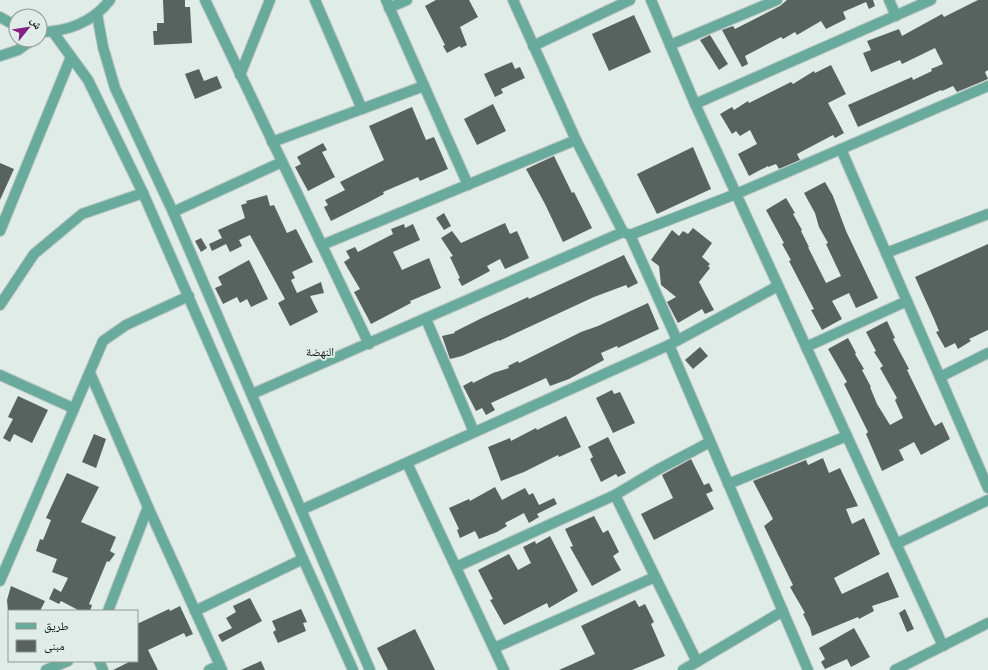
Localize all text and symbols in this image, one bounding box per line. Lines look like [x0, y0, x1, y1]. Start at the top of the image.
north arrow [8, 8, 48, 48]
text: ش [27, 14, 46, 32]
district label: النهضة [306, 344, 334, 359]
legend [8, 610, 138, 662]
text: طريق [44, 618, 69, 633]
text: مبنى [44, 638, 65, 653]

